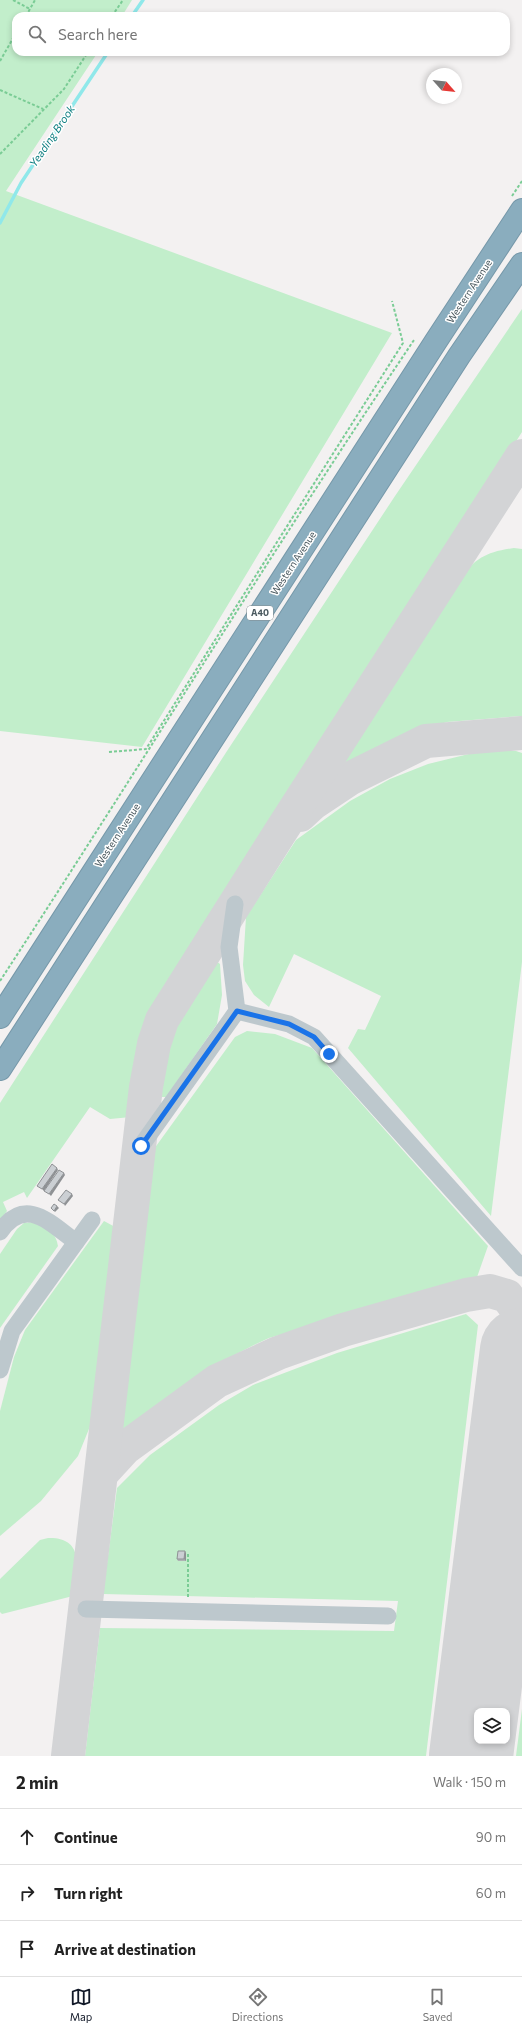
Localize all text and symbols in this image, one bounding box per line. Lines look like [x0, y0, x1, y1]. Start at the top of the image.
search box [12, 12, 510, 56]
icon: search [26, 23, 48, 45]
text: Search here [58, 25, 137, 43]
north arrow [426, 68, 462, 104]
water label: Yeading Brook [26, 101, 78, 169]
street label: Western Avenue [444, 257, 494, 325]
street label: Western Avenue [268, 529, 318, 597]
road number: A40 [247, 606, 273, 620]
street label: Western Avenue [92, 801, 142, 869]
route end [320, 1045, 338, 1063]
route start [132, 1137, 150, 1155]
map controls [474, 1708, 510, 1744]
button: layers [474, 1708, 510, 1744]
text: 2 min [16, 1772, 58, 1793]
text: Walk · 150 m [433, 1774, 506, 1790]
icon: ahead [16, 1826, 38, 1848]
text: Continue [54, 1828, 118, 1846]
text: 90 m [476, 1829, 506, 1845]
icon: right [16, 1882, 38, 1904]
text: Turn right [54, 1884, 123, 1902]
text: 60 m [476, 1885, 506, 1901]
icon: arrive [16, 1938, 38, 1960]
text: Arrive at destination [54, 1940, 196, 1958]
tab: Map [70, 1986, 92, 2023]
tab: Directions [232, 1986, 283, 2023]
tab: Saved [423, 1986, 452, 2023]

